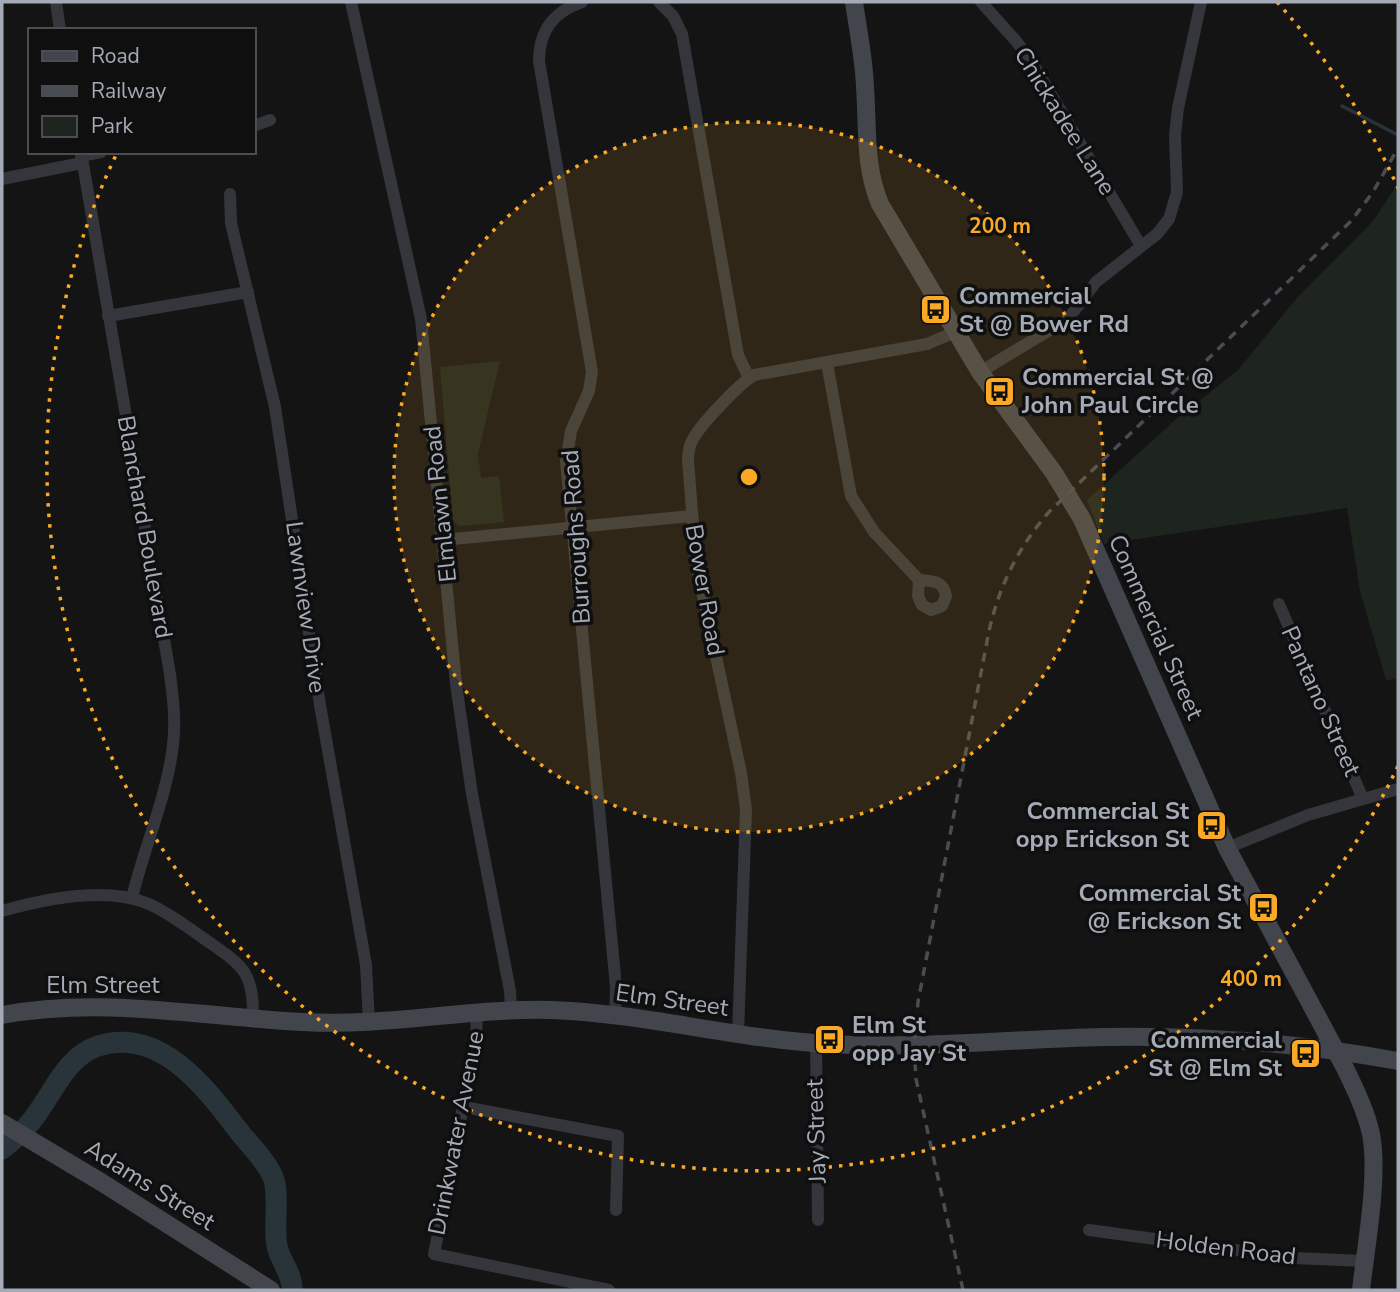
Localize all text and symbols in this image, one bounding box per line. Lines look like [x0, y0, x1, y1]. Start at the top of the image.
legend [28, 28, 256, 154]
street label: Chickadee Lane [1007, 41, 1123, 201]
text: Road [91, 42, 140, 70]
text: Railway [91, 77, 166, 105]
text: Park [91, 112, 133, 140]
text: 200 m [969, 212, 1031, 240]
place label: Commercial St @ Bower Rd [959, 280, 1129, 340]
bus stop icon: Commercial St @ Bower Rd [919, 293, 953, 327]
place label: Commercial St @ John Paul Circle [1021, 361, 1214, 421]
bus stop icon: Commercial St @ John Paul Circle [982, 374, 1016, 408]
street label: Blanchard Boulevard [110, 413, 180, 641]
street label: Elmlawn Road [416, 424, 464, 584]
street label: Burroughs Road [554, 449, 598, 625]
centre of rings [737, 465, 761, 489]
street label: Lawnview Drive [278, 519, 334, 695]
street label: Bower Road [678, 522, 732, 658]
street label: Commercial Street [1101, 530, 1211, 725]
street label: Pantano Street [1274, 621, 1369, 781]
place label: Commercial St opp Erickson St [1016, 795, 1190, 855]
bus stop icon: Commercial St opp Erickson St [1195, 808, 1229, 842]
place label: Commercial St @ Erickson St [1078, 877, 1242, 937]
bus stop icon: Commercial St @ Erickson St [1247, 890, 1281, 924]
text: 400 m [1220, 965, 1282, 993]
street label: Elm Street [46, 969, 160, 1001]
street label: Elm Street [614, 976, 731, 1024]
place label: Elm St opp Jay St [852, 1009, 967, 1069]
bus stop icon: Elm St opp Jay St [812, 1022, 846, 1056]
place label: Commercial St @ Elm St [1148, 1024, 1283, 1084]
street label: Drinkwater Avenue [421, 1028, 491, 1238]
bus stop icon: Commercial St @ Elm St [1288, 1037, 1322, 1071]
street label: Jay Street [798, 1078, 834, 1185]
street label: Adams Street [79, 1132, 222, 1238]
street label: Holden Road [1154, 1224, 1298, 1272]

